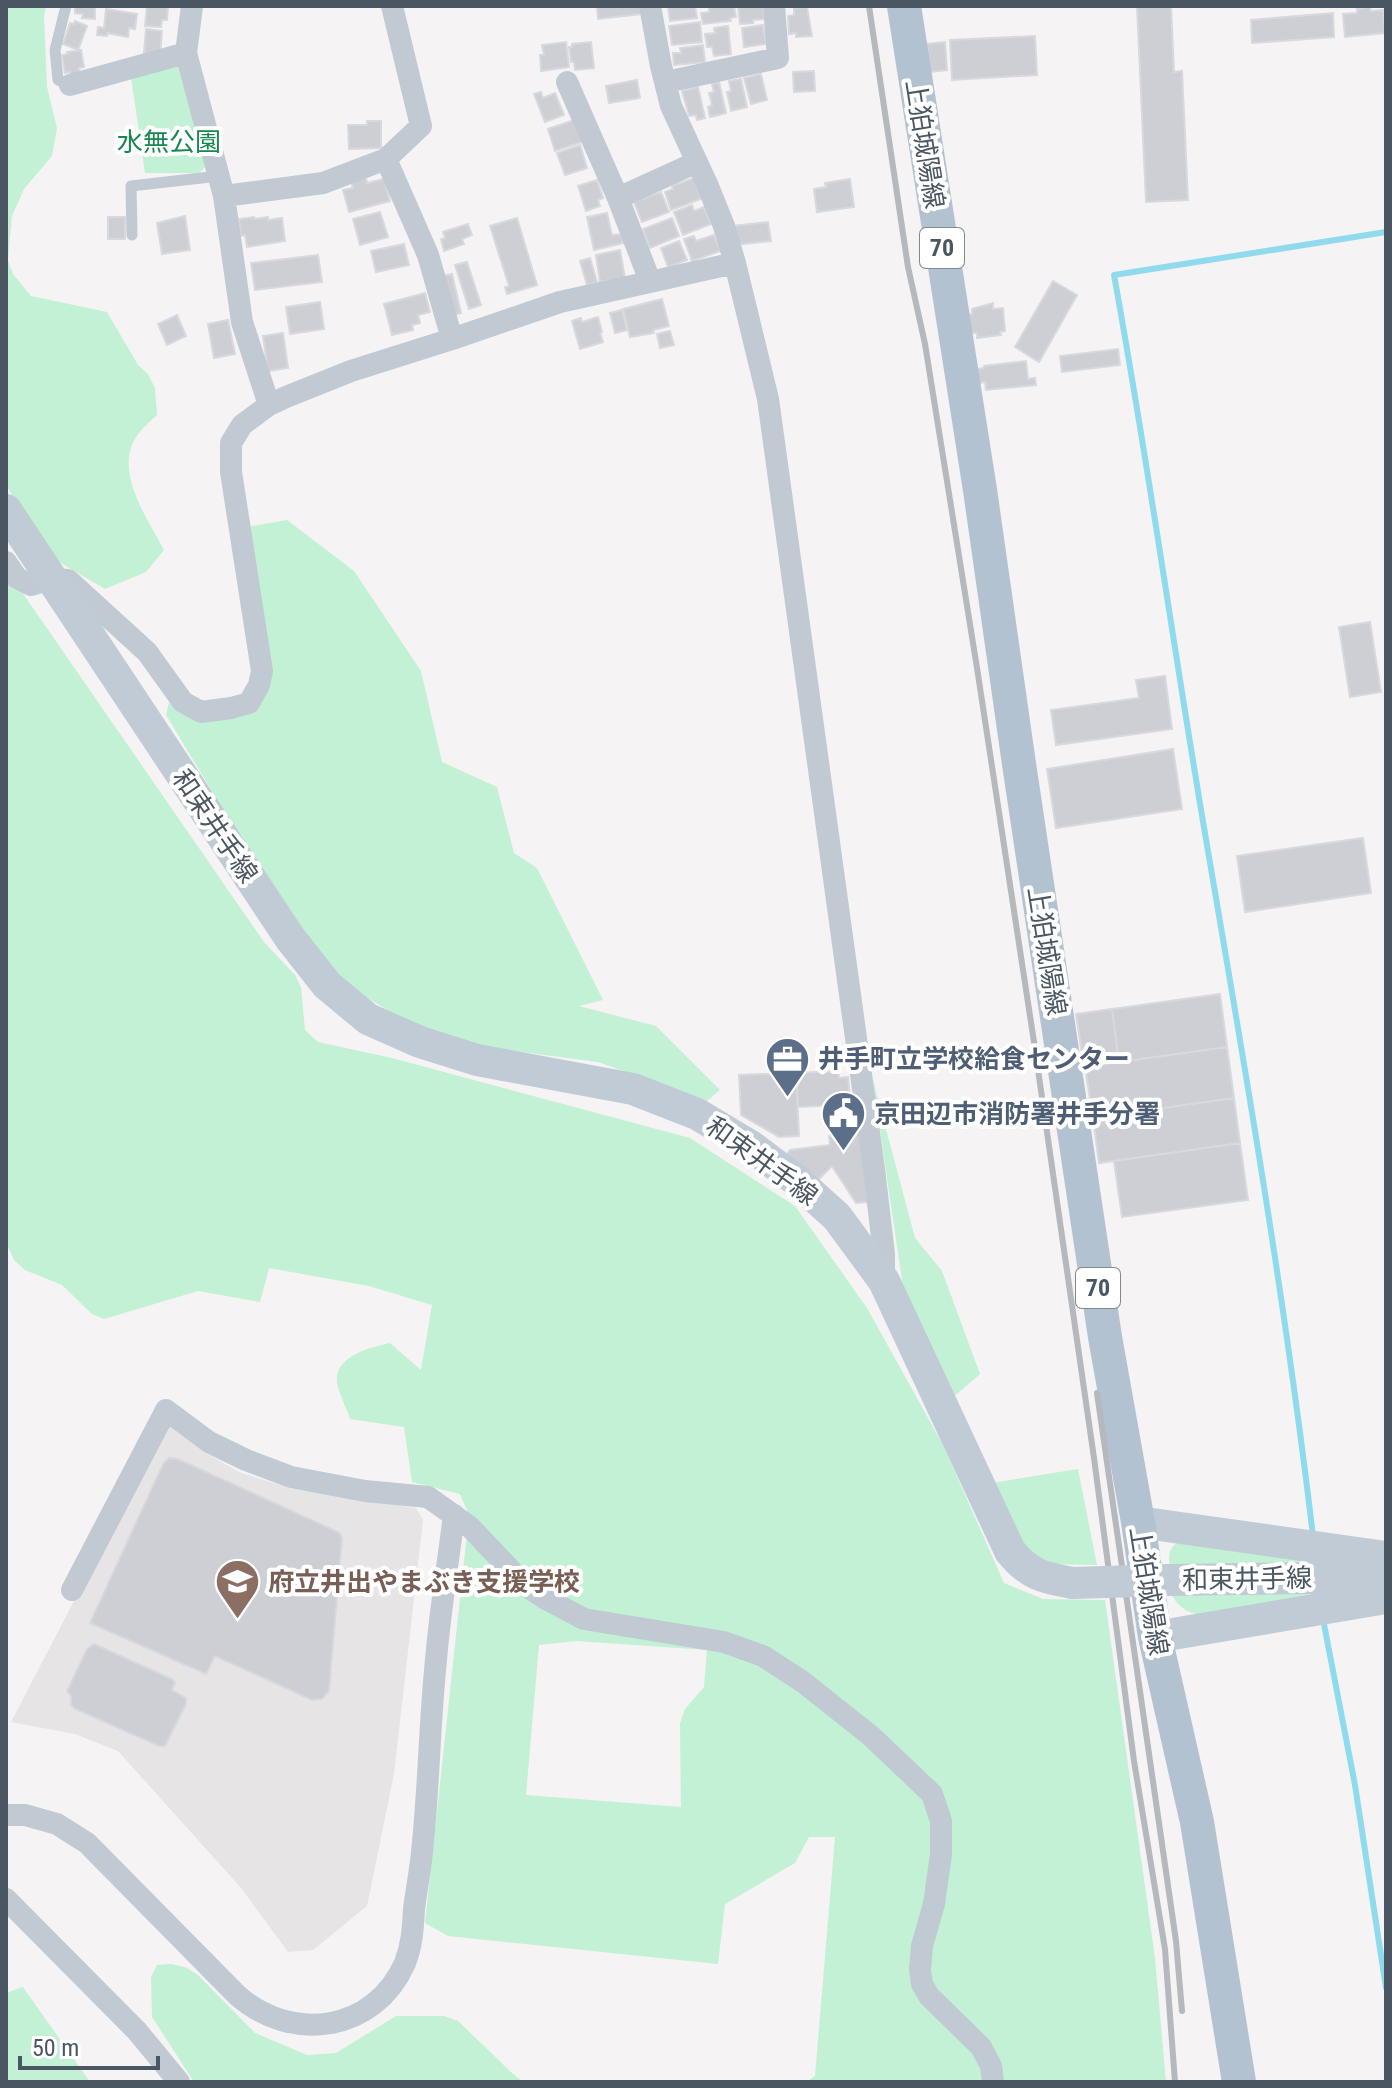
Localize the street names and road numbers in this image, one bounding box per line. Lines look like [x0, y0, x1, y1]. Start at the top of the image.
street label: 上狛城陽線 [900, 77, 950, 211]
road number: 70 [920, 228, 964, 268]
street label: 和束井手線 [166, 764, 264, 888]
street label: 上狛城陽線 [1022, 884, 1072, 1018]
street label: 和束井手線 [701, 1111, 823, 1211]
road number: 70 [1076, 1268, 1120, 1308]
street label: 上狛城陽線 [1124, 1524, 1174, 1658]
street label: 和束井手線 [1182, 1563, 1312, 1595]

